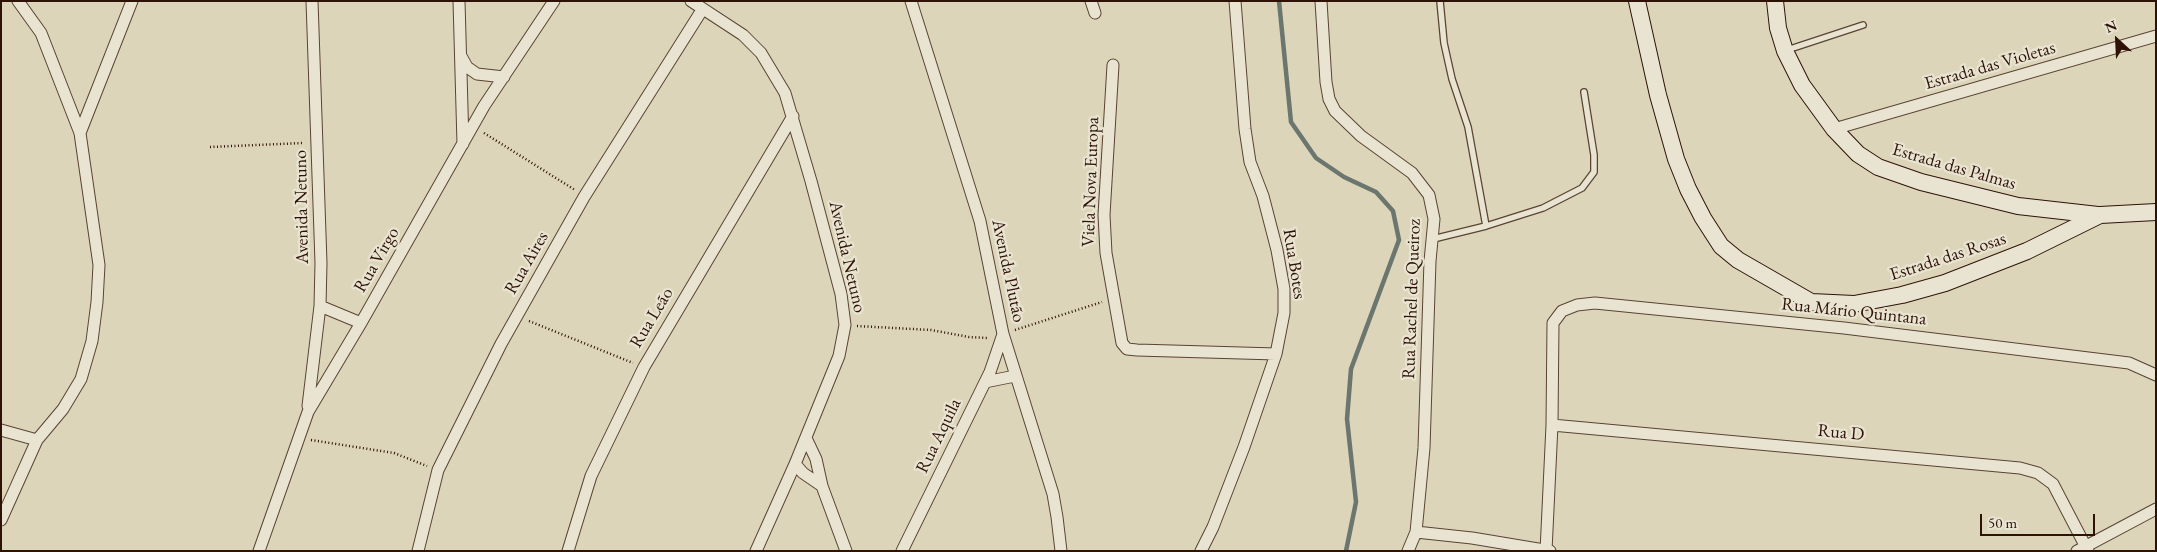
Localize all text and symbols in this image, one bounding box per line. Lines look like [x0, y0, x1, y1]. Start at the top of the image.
north arrow [2092, 15, 2142, 65]
text: N [2102, 16, 2120, 37]
street label: Estrada das Violetas [1922, 37, 2058, 95]
street label: Viela Nova Europa [1078, 117, 1104, 247]
street label: Estrada das Palmas [1890, 139, 2018, 195]
street label: Avenida Netuno [290, 150, 314, 264]
street label: Avenida Netuno [824, 199, 870, 315]
street label: Avenida Plutão [987, 217, 1029, 325]
street label: Rua Rachel de Queiroz [1398, 218, 1426, 380]
street label: Rua Virgo [350, 223, 404, 297]
street label: Rua Botes [1278, 227, 1310, 301]
street label: Rua Aires [500, 228, 554, 298]
street label: Estrada das Rosas [1887, 228, 2009, 286]
street label: Rua Leão [626, 284, 678, 352]
street label: Rua Mário Quintana [1780, 294, 1928, 330]
street label: Rua Aquila [912, 395, 966, 477]
street label: Rua D [1817, 420, 1865, 446]
scale bar [1982, 504, 2097, 536]
text: 50 m [1988, 513, 2017, 532]

